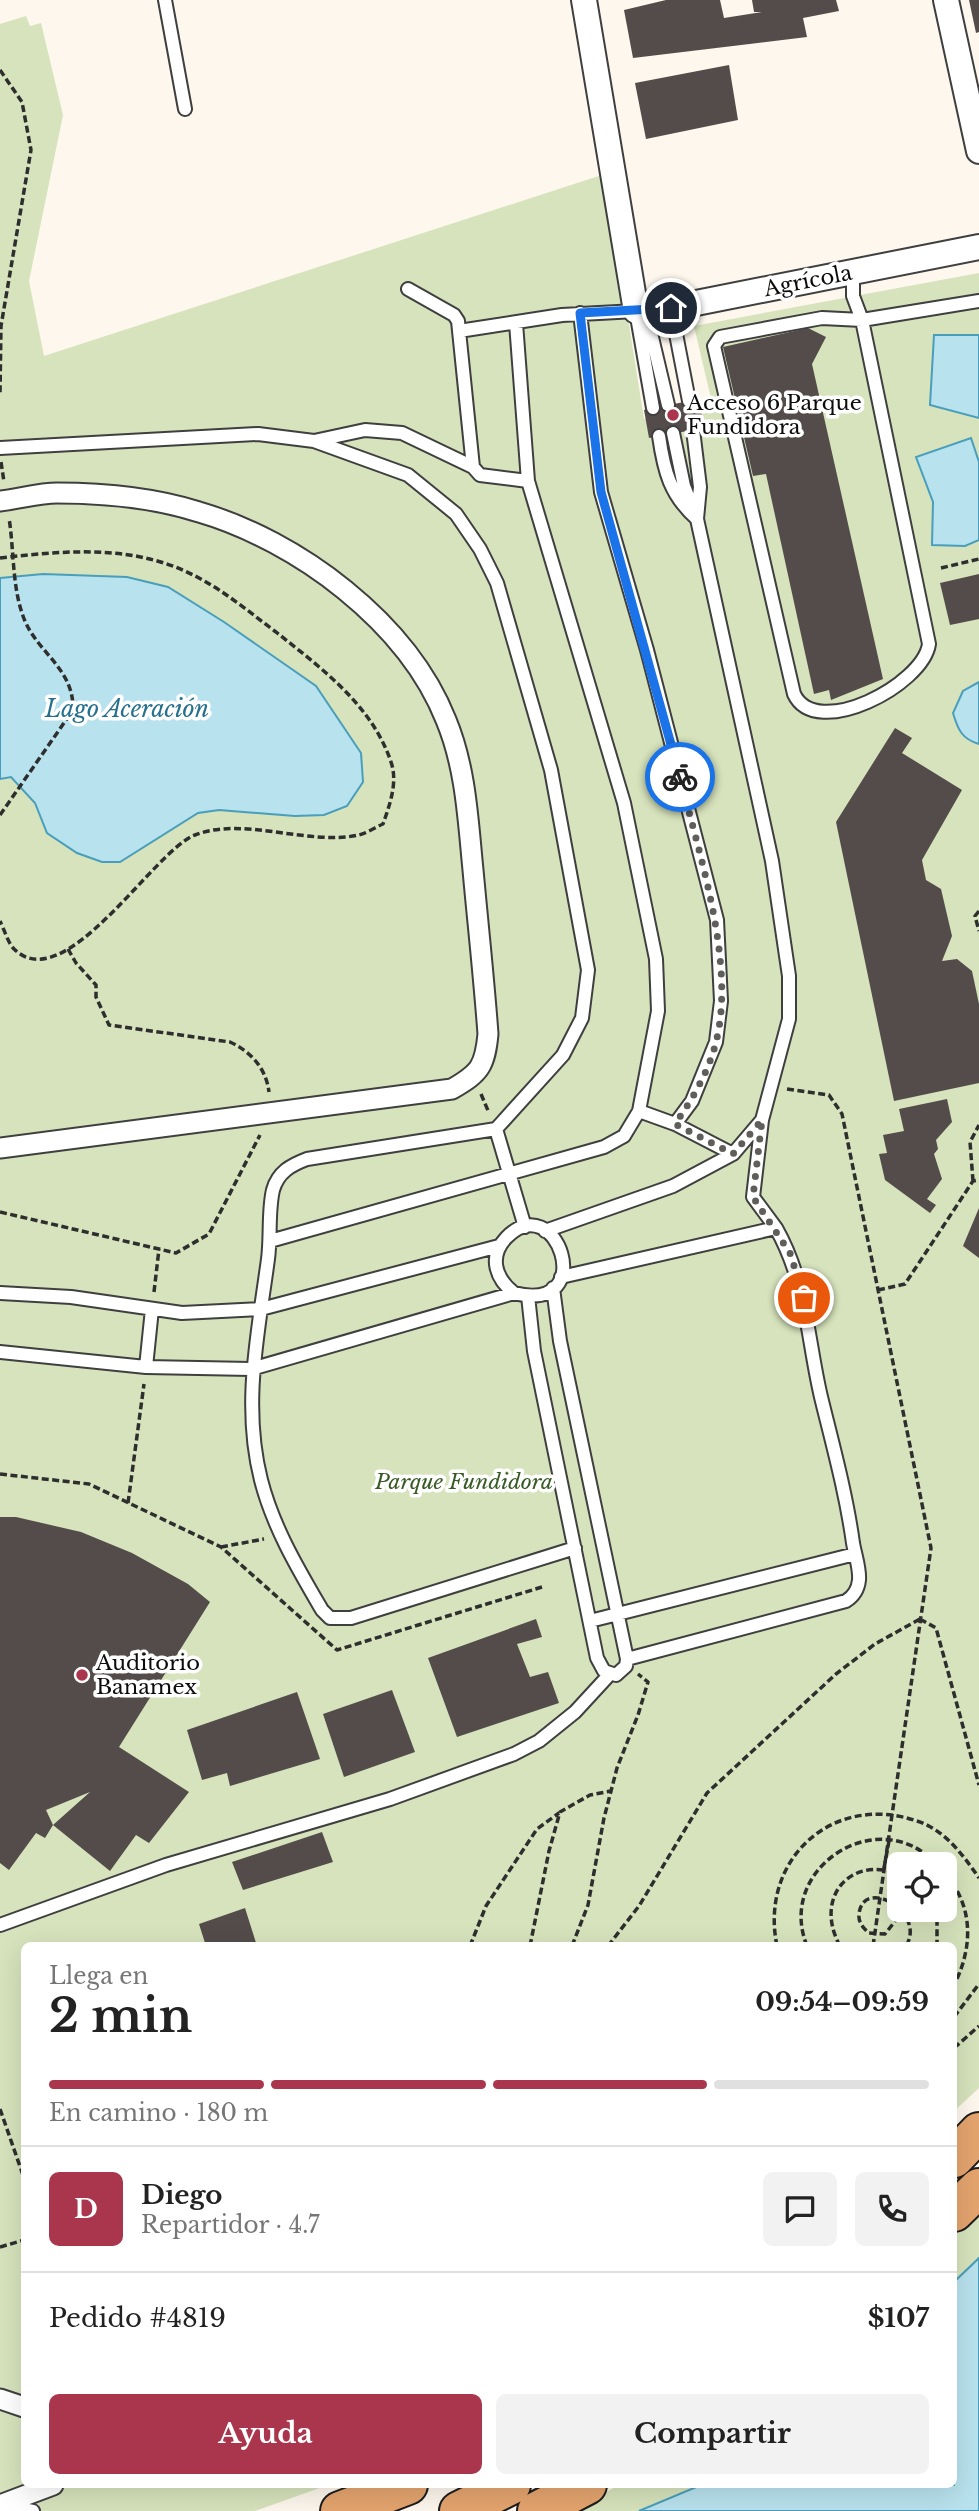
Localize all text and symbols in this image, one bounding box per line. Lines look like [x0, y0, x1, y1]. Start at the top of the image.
street label: Agrícola [761, 260, 855, 302]
pin [641, 278, 701, 338]
icon: home [652, 289, 690, 327]
place label: Acceso 6 Parque Fundidora [686, 390, 862, 440]
marker: Acceso 6 Parque Fundidora [665, 407, 681, 423]
water label: Lago Aceración [44, 695, 209, 723]
courier [645, 742, 715, 812]
icon: bike [661, 758, 699, 796]
pin [774, 1268, 834, 1328]
icon: bag [785, 1279, 823, 1317]
park label: Parque Fundidora [374, 1469, 553, 1495]
place label: Auditorio Banamex [95, 1650, 200, 1700]
marker: Auditorio Banamex [74, 1667, 90, 1683]
map controls [887, 1852, 957, 1922]
button: locate [887, 1852, 957, 1922]
text: Llega en [49, 1962, 148, 1990]
text: 09:54–09:59 [755, 1986, 929, 2018]
text: 2 min [49, 1987, 192, 2044]
text: En camino · 180 m [49, 2099, 268, 2127]
button: chat [763, 2172, 837, 2246]
button: phone [855, 2172, 929, 2246]
text: Diego [141, 2179, 222, 2211]
text: D [74, 2193, 98, 2225]
text: Repartidor · 4.7 [141, 2211, 320, 2239]
text: Pedido #4819 [49, 2302, 226, 2334]
text: $107 [868, 2302, 929, 2334]
button: Ayuda [49, 2394, 482, 2474]
button: Compartir [496, 2394, 929, 2474]

